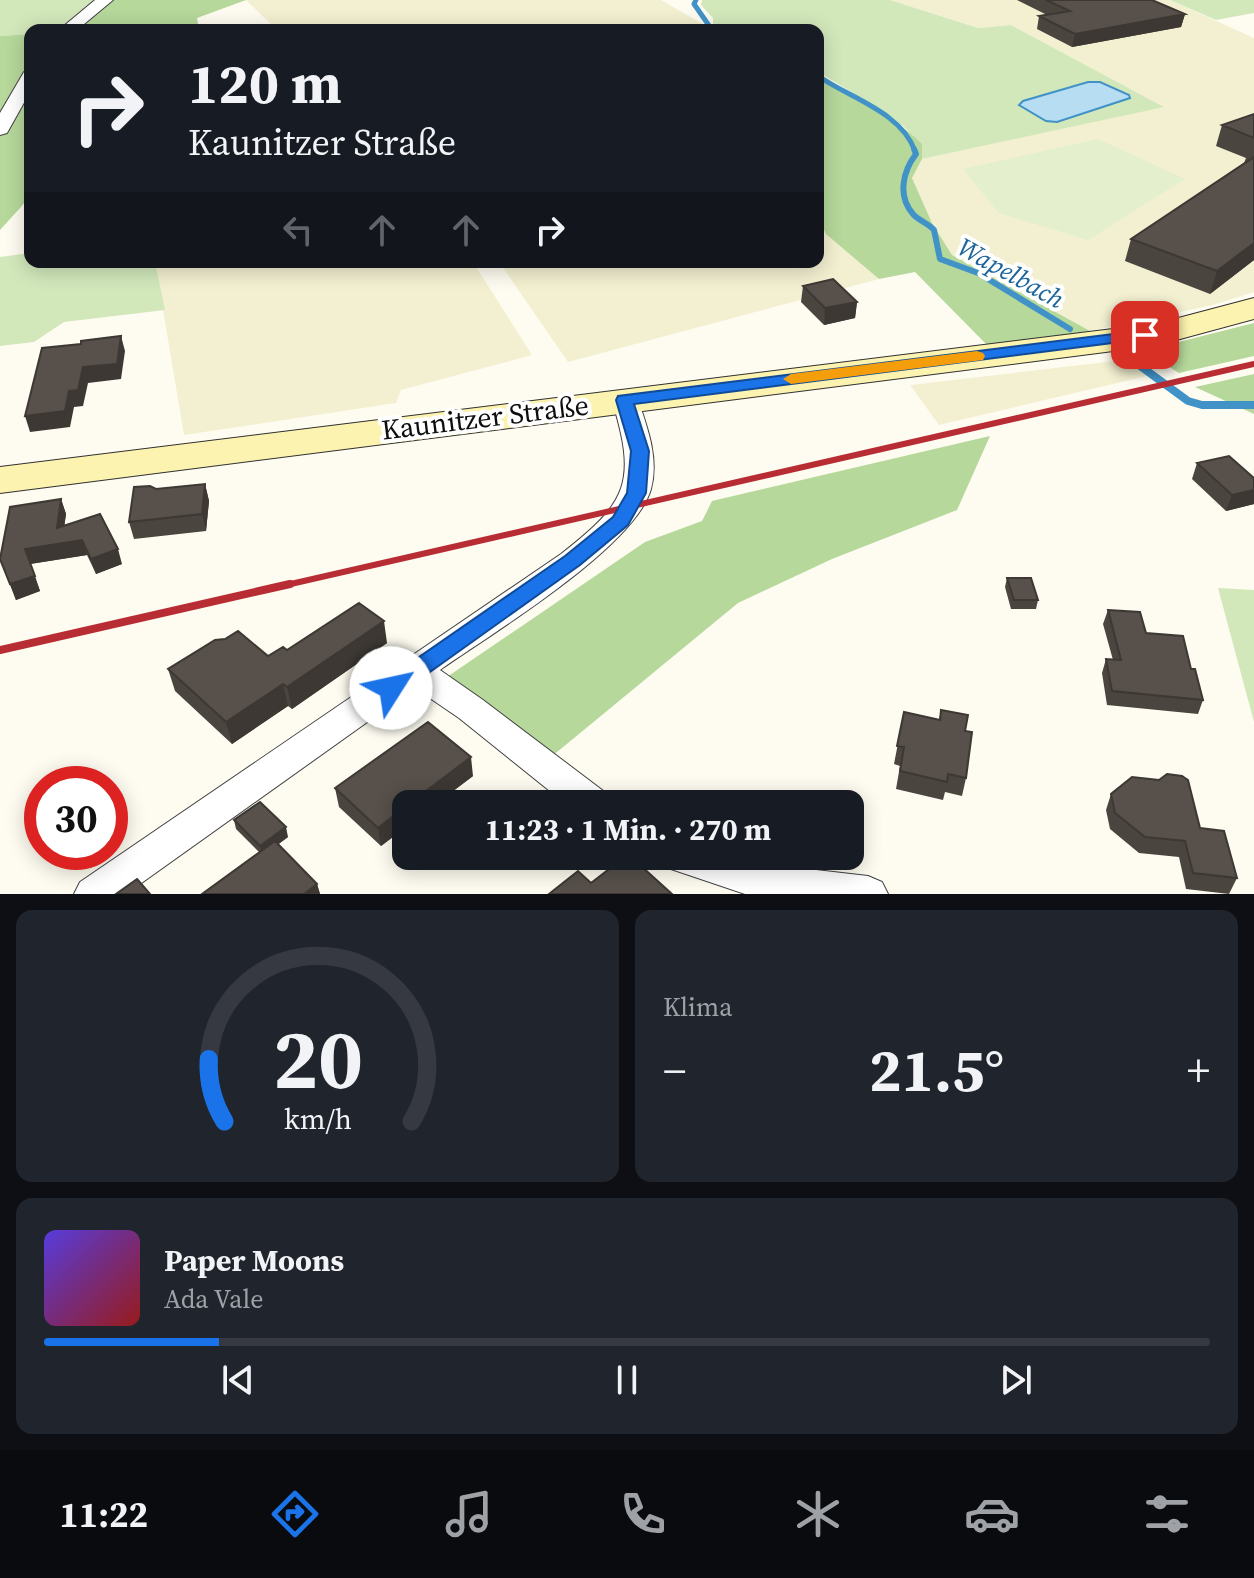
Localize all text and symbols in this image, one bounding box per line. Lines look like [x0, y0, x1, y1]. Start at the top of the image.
text: 120 m [188, 45, 342, 122]
icon: right [56, 56, 160, 160]
text: Kaunitzer Straße [188, 118, 456, 167]
icon: left [276, 208, 320, 252]
icon: ahead [360, 208, 404, 252]
icon: ahead [444, 208, 488, 252]
icon: right [528, 208, 572, 252]
water label: Wapelbach [951, 229, 1071, 317]
pin [1111, 301, 1179, 369]
icon: arrive [1123, 313, 1167, 357]
street label: Kaunitzer Straße [379, 385, 591, 449]
position arrow [349, 646, 433, 730]
speed limit sign: 30 [24, 766, 128, 870]
text: 11:23 · 1 Min. · 270 m [485, 809, 771, 850]
text: Klima [663, 989, 733, 1025]
text: 20 [272, 1002, 363, 1116]
text: 21.5° [869, 1029, 1004, 1111]
text: − [663, 1040, 686, 1101]
text: + [1187, 1040, 1210, 1101]
text: km/h [283, 1099, 352, 1139]
text: Paper Moons [164, 1240, 344, 1281]
text: Ada Vale [164, 1281, 263, 1317]
icon: previous [216, 1358, 260, 1402]
icon: pause [605, 1358, 649, 1402]
icon: next [994, 1358, 1038, 1402]
icon: directions [267, 1486, 323, 1542]
icon: music [441, 1486, 497, 1542]
icon: phone [615, 1486, 671, 1542]
icon: climate [790, 1486, 846, 1542]
icon: car [964, 1486, 1020, 1542]
icon: filters [1139, 1486, 1195, 1542]
text: 11:22 [59, 1490, 148, 1539]

